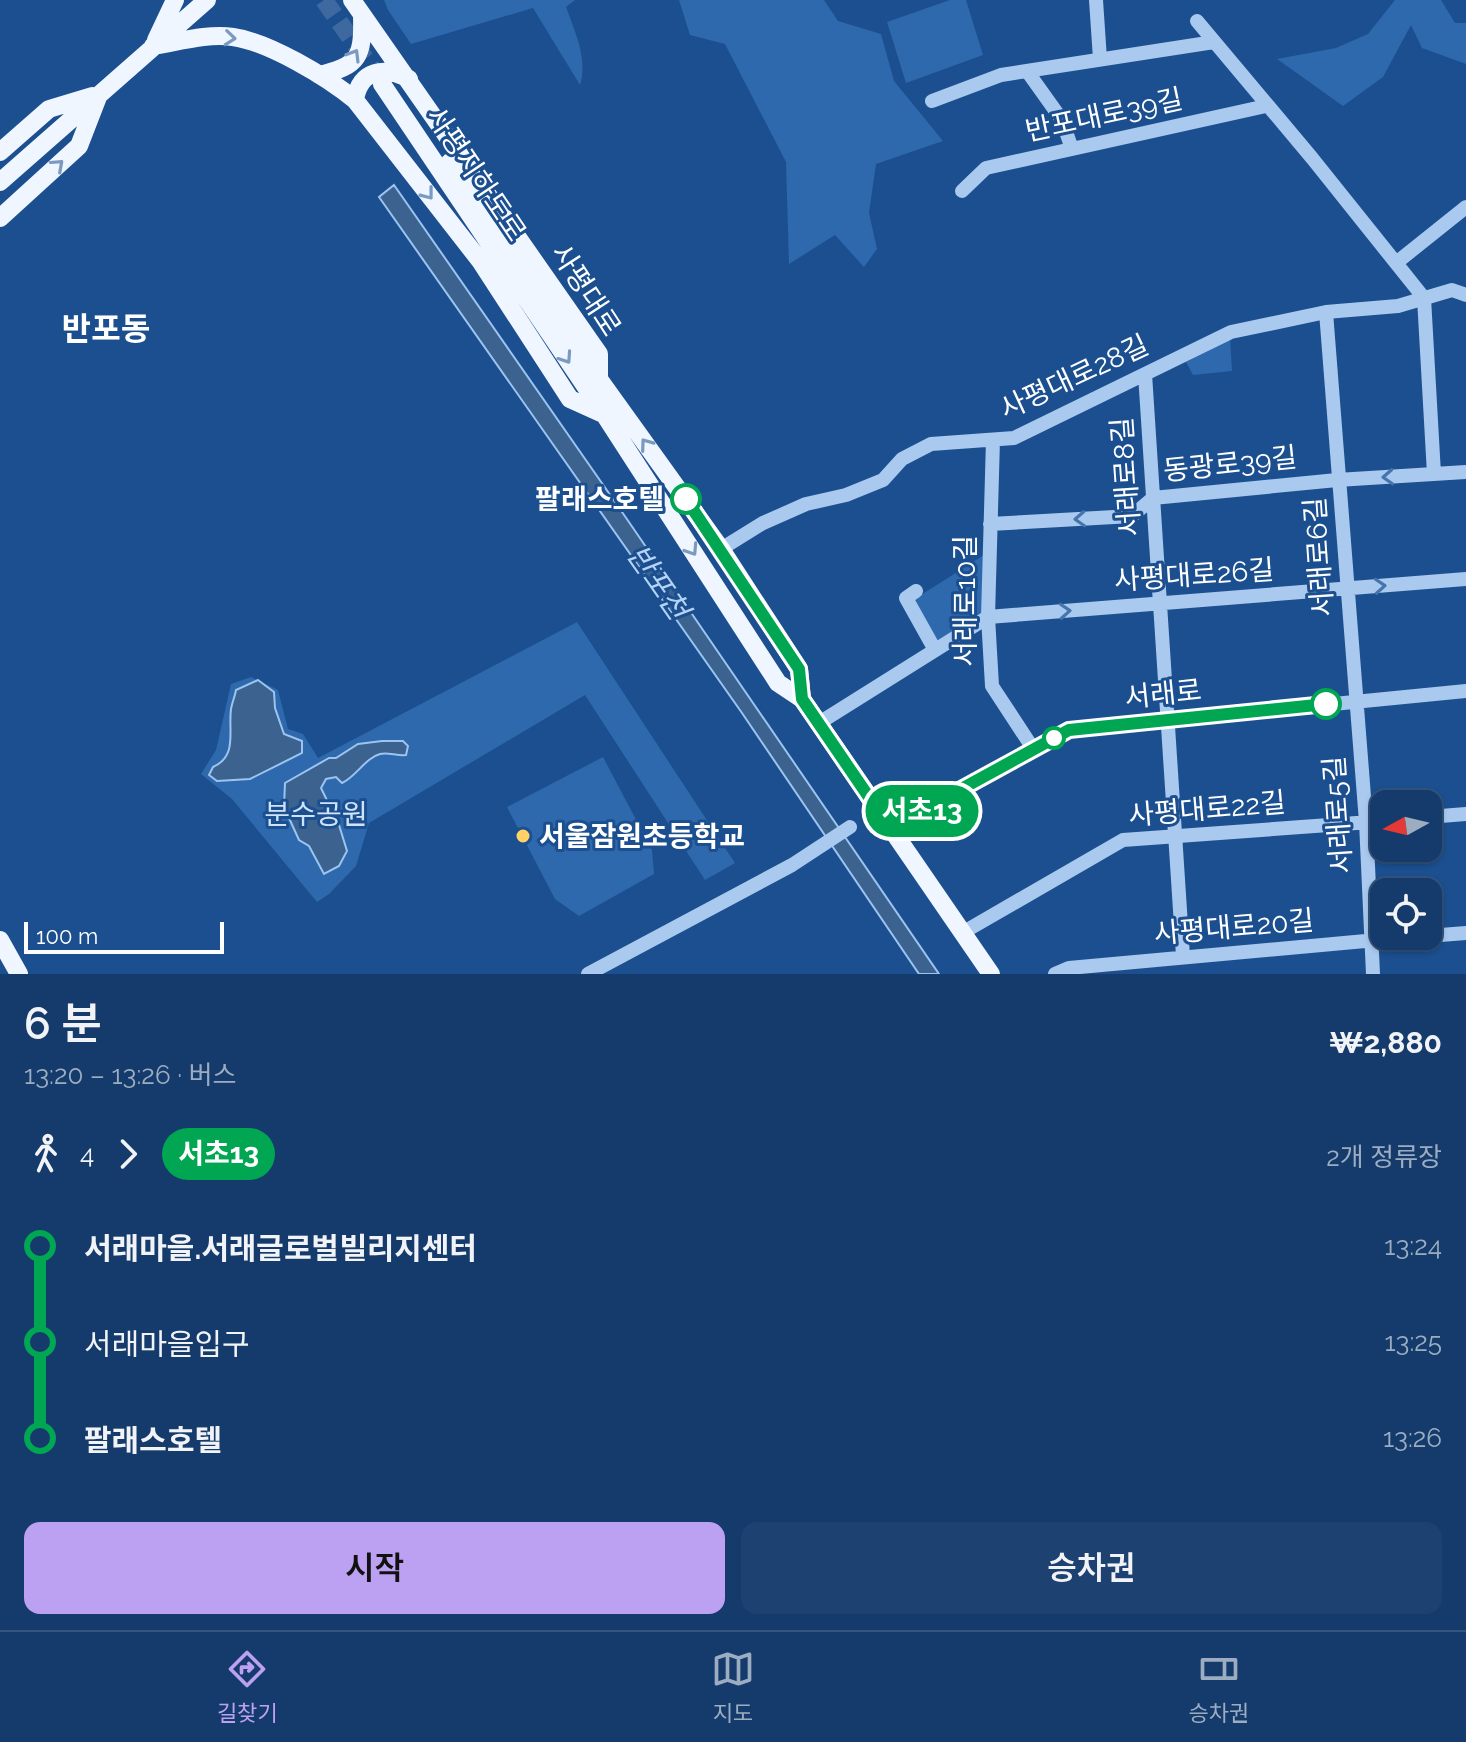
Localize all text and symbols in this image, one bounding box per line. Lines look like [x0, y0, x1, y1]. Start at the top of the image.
one-way arrow [224, 30, 237, 47]
one-way arrow [344, 50, 359, 64]
street label: 반포대로39길 [1022, 82, 1186, 148]
street label: 사평지하도로 [419, 101, 533, 247]
one-way arrow [49, 160, 63, 175]
one-way arrow [418, 185, 433, 199]
street label: 사평대로 [544, 238, 628, 342]
district label: 반포동 [62, 310, 150, 347]
street label: 사평대로28길 [995, 328, 1153, 426]
one-way arrow [556, 350, 571, 364]
street label: 서래로8길 [1105, 416, 1147, 538]
one-way arrow [641, 438, 656, 453]
street label: 동광로39길 [1161, 441, 1299, 487]
one-way arrow [1381, 468, 1394, 485]
place label: 팔래스호텔 [535, 483, 664, 516]
marker: 팔래스호텔 [671, 484, 701, 514]
street label: 서래로6길 [1298, 496, 1340, 618]
one-way arrow [1073, 510, 1086, 527]
street label: 서래로10길 [949, 535, 982, 667]
water label: 반포천 [620, 538, 698, 629]
one-way arrow [682, 542, 697, 556]
street label: 사평대로26길 [1113, 553, 1275, 597]
one-way arrow [1374, 578, 1387, 595]
one-way arrow [1059, 603, 1072, 620]
street label: 서래로 [1123, 674, 1203, 714]
unlabelled marker [1311, 689, 1341, 719]
unlabelled marker [1043, 727, 1065, 749]
street label: 서래로5길 [1317, 755, 1359, 875]
line badge: 서초13 [866, 785, 978, 837]
street label: 사평대로22길 [1127, 786, 1287, 832]
north arrow [1370, 790, 1442, 862]
map controls [1370, 790, 1442, 950]
text: 서초13 [882, 794, 962, 827]
park label: 분수공원 [264, 798, 368, 831]
place label: 서울잠원초등학교 [539, 820, 745, 853]
marker: 서울잠원초등학교 [514, 827, 532, 845]
button: locate [1370, 878, 1442, 950]
street label: 사평대로20길 [1153, 904, 1315, 950]
scale bar [24, 918, 224, 954]
text: 100 m [36, 923, 98, 949]
text: 6 분 [24, 998, 102, 1049]
text: ₩2,880 [1329, 1025, 1442, 1060]
text: 13:20 – 13:26 · 버스 [24, 1060, 237, 1090]
icon: walk [24, 1132, 68, 1176]
icon: forward [106, 1132, 150, 1176]
text: 서초13 [178, 1137, 259, 1170]
text: 4 [80, 1139, 94, 1169]
text: 2개 정류장 [1326, 1142, 1442, 1172]
text: 서래마을.서래글로벌빌리지센터 [84, 1231, 477, 1266]
text: 13:24 [1384, 1231, 1442, 1261]
text: 서래마을입구 [84, 1327, 250, 1362]
text: 13:25 [1384, 1327, 1442, 1357]
text: 팔래스호텔 [84, 1423, 222, 1458]
text: 13:26 [1383, 1423, 1442, 1453]
button: 시작 [24, 1522, 725, 1614]
button: 승차권 [741, 1522, 1442, 1614]
tab: 길찾기 [217, 1647, 277, 1727]
tab: 지도 [711, 1647, 755, 1727]
tab: 승차권 [1188, 1647, 1249, 1727]

